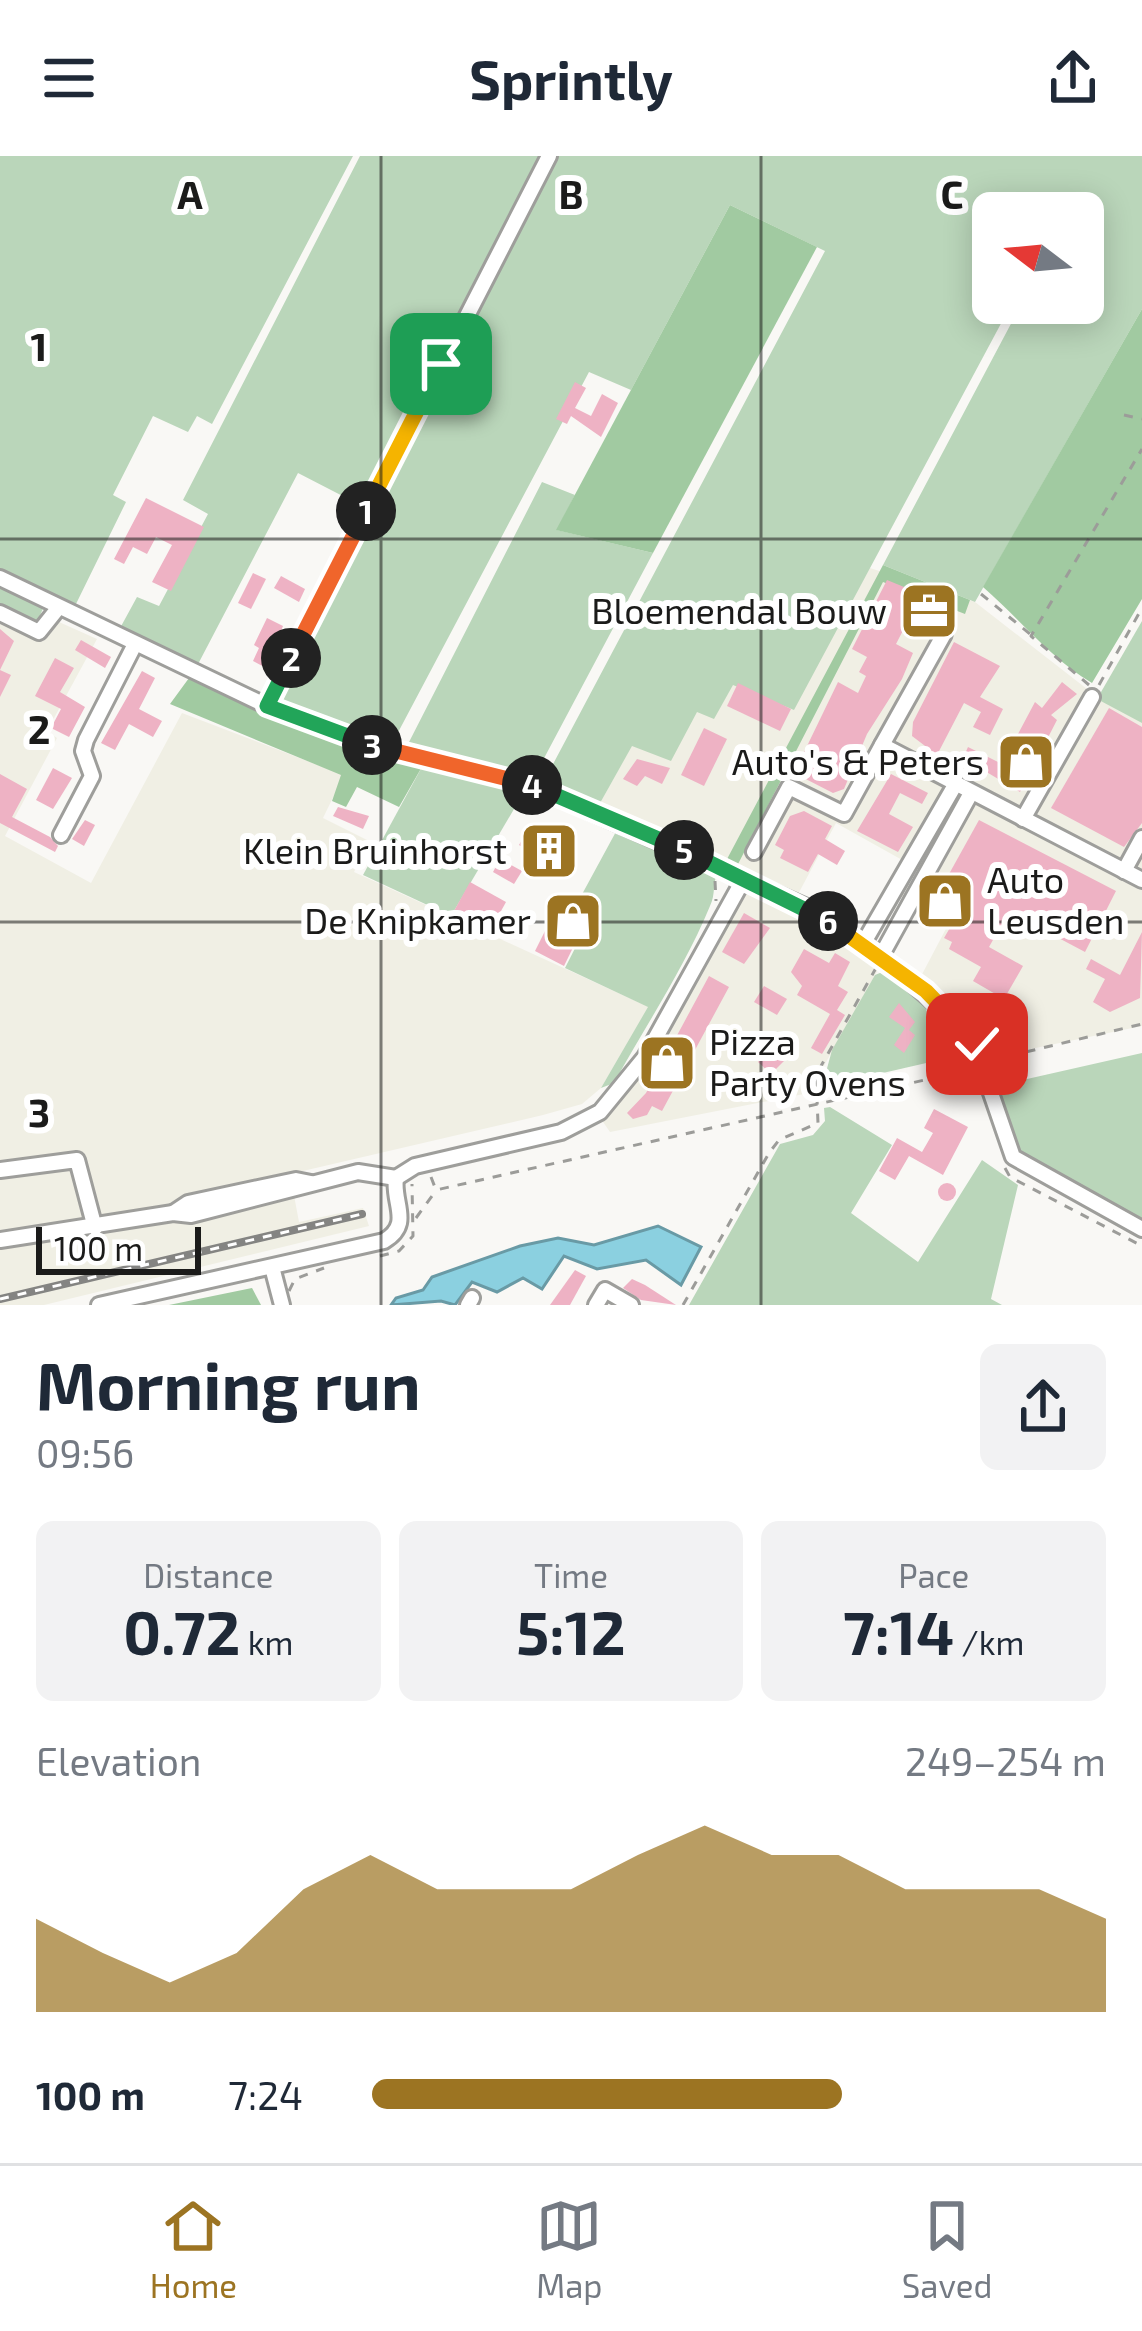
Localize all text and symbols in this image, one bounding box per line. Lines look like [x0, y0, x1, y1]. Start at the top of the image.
icon: menu [36, 45, 102, 111]
icon: share [1040, 45, 1106, 111]
text: Sprintly [469, 46, 673, 111]
text: A [177, 170, 203, 217]
text: B [559, 170, 583, 217]
text: C [941, 170, 963, 217]
north arrow [972, 192, 1104, 324]
map controls [972, 192, 1104, 324]
pin [390, 313, 492, 415]
text: 1 [31, 322, 47, 369]
icon: arrive [408, 331, 474, 397]
pin: 1 [336, 481, 396, 541]
text: 1 [359, 491, 373, 531]
office icon: Bloemendal Bouw [898, 580, 960, 642]
place label: Bloemendal Bouw [591, 588, 887, 631]
pin: 2 [261, 628, 321, 688]
text: 2 [281, 638, 301, 678]
text: 2 [28, 705, 50, 752]
pin: 3 [342, 715, 402, 775]
text: 3 [363, 725, 381, 765]
shop icon: Auto's & Peters [995, 731, 1057, 793]
place label: Auto's & Peters [732, 739, 984, 782]
pin: 4 [502, 755, 562, 815]
text: 4 [521, 765, 543, 805]
building icon: Klein Bruinhorst [518, 820, 580, 882]
pin: 5 [654, 820, 714, 880]
place label: Klein Bruinhorst [243, 828, 507, 871]
text: 5 [675, 830, 693, 870]
place label: Auto Leusden [987, 857, 1124, 941]
shop icon: Auto Leusden [914, 870, 976, 932]
shop icon: De Knipkamer [542, 890, 604, 952]
pin: 6 [798, 891, 858, 951]
place label: De Knipkamer [304, 898, 531, 941]
text: 6 [818, 901, 838, 941]
pin [926, 993, 1028, 1095]
icon: check [944, 1011, 1010, 1077]
place label: Pizza Party Ovens [709, 1019, 906, 1103]
shop icon: Pizza Party Ovens [636, 1032, 698, 1094]
text: 3 [28, 1088, 50, 1135]
scale bar [36, 1221, 201, 1274]
text: 100 m [54, 1228, 143, 1268]
text: Morning run [36, 1344, 421, 1423]
button: share [980, 1344, 1106, 1470]
text: 09:56 [36, 1429, 134, 1476]
text: Distance [143, 1555, 273, 1595]
text: Time [534, 1555, 608, 1595]
text: Pace [898, 1555, 969, 1595]
text: 0.72 [123, 1595, 240, 1667]
text: 5:12 [516, 1595, 626, 1667]
text: 7:14 [843, 1595, 954, 1667]
text: km [240, 1622, 293, 1662]
text: /km [954, 1622, 1024, 1662]
text: Elevation [36, 1737, 201, 1784]
text: 249–254 m [905, 1737, 1106, 1784]
text: 100 m [36, 2071, 145, 2118]
text: 7:24 [228, 2071, 303, 2118]
tab: Home [150, 2193, 237, 2305]
tab: Map [536, 2193, 603, 2305]
tab: Saved [902, 2193, 992, 2305]

